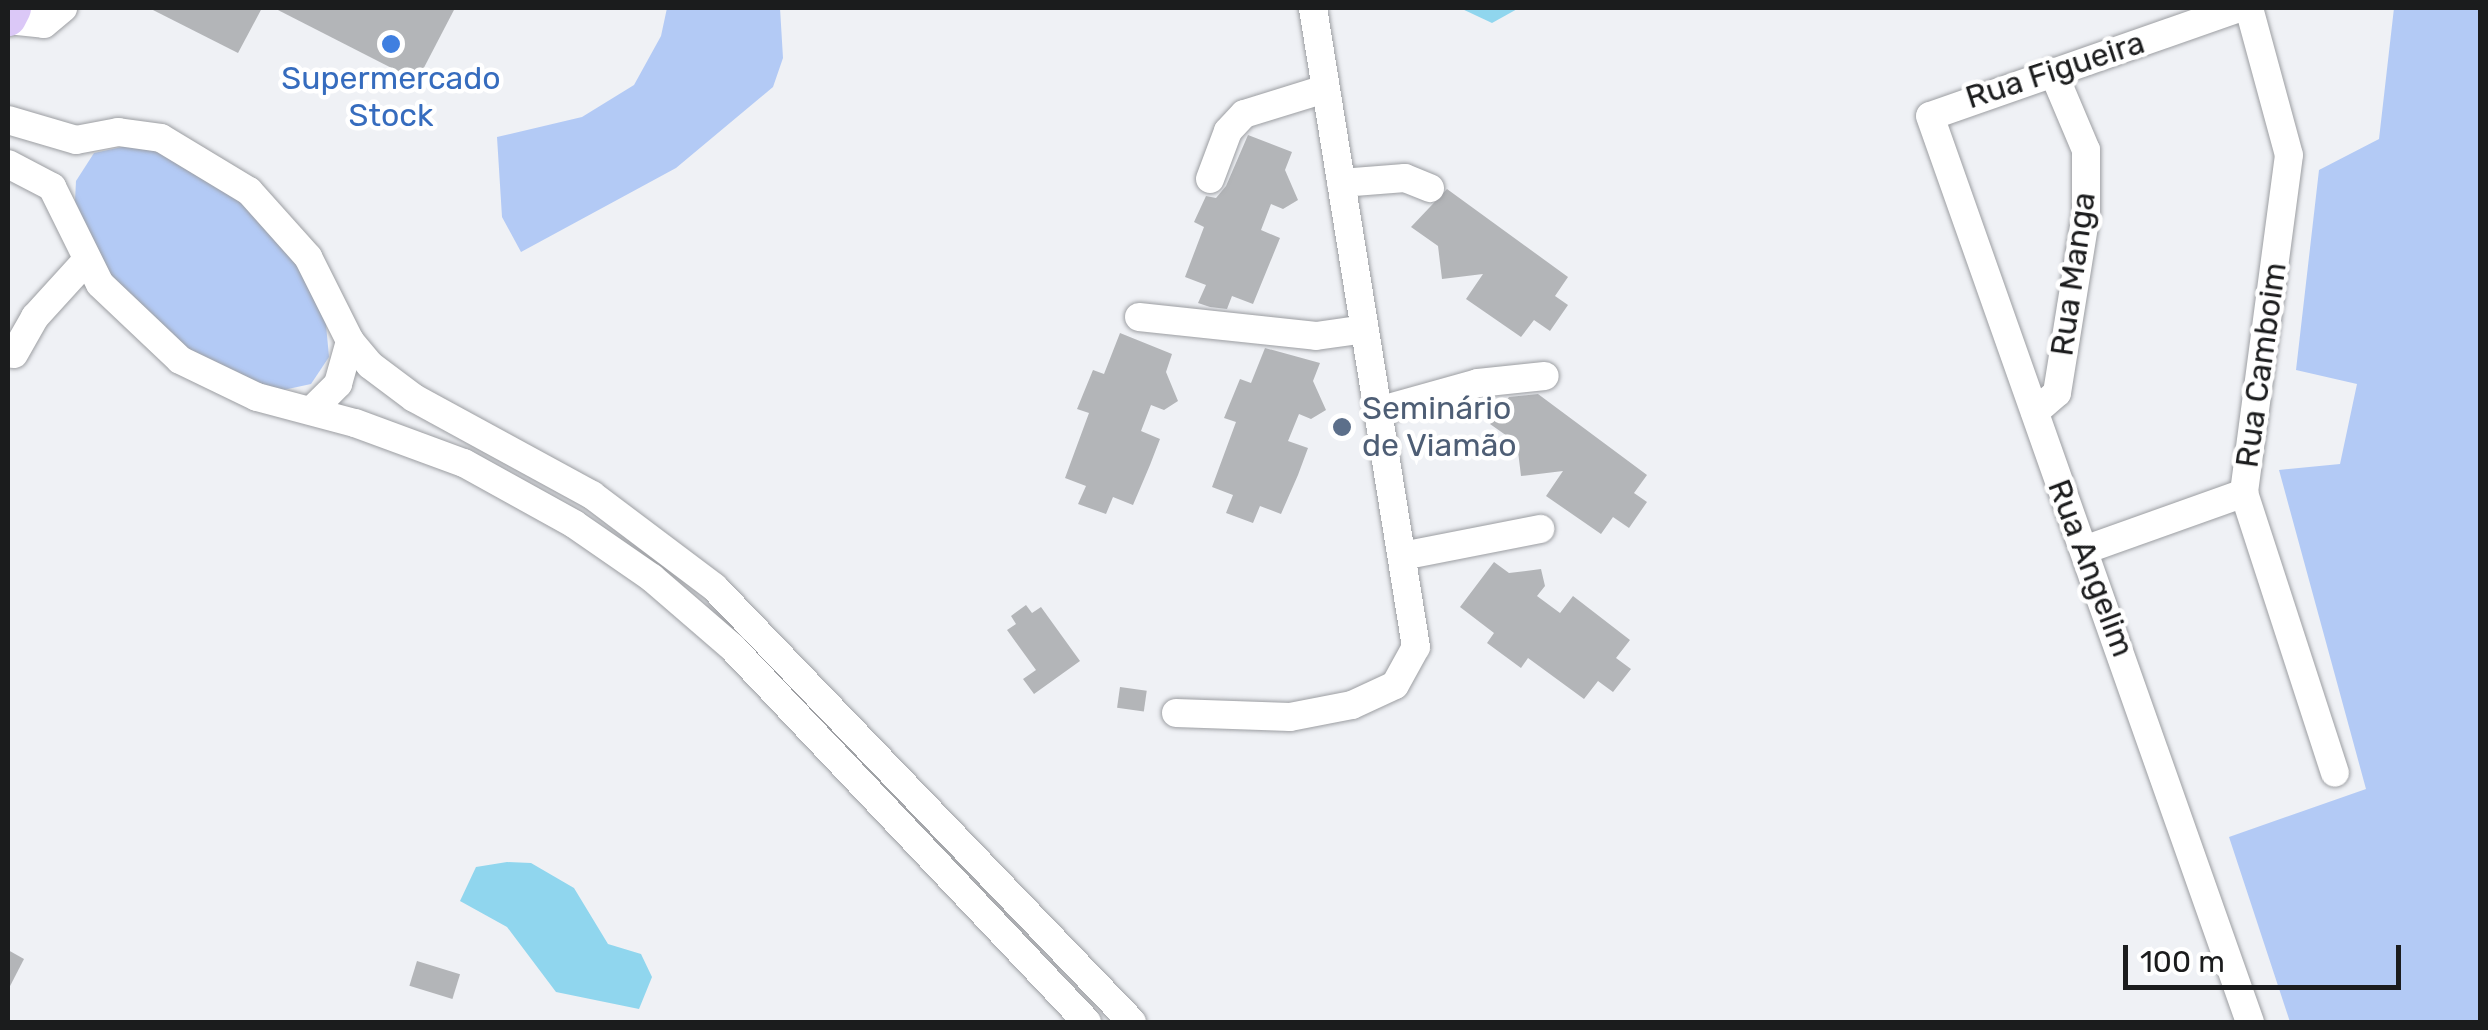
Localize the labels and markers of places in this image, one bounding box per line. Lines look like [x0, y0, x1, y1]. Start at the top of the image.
marker: Supermercado Stock [380, 33, 402, 55]
place label: Supermercado Stock [281, 60, 501, 135]
place label: Seminário de Viamão [1362, 390, 1518, 465]
marker: Seminário de Viamão [1331, 416, 1353, 438]

